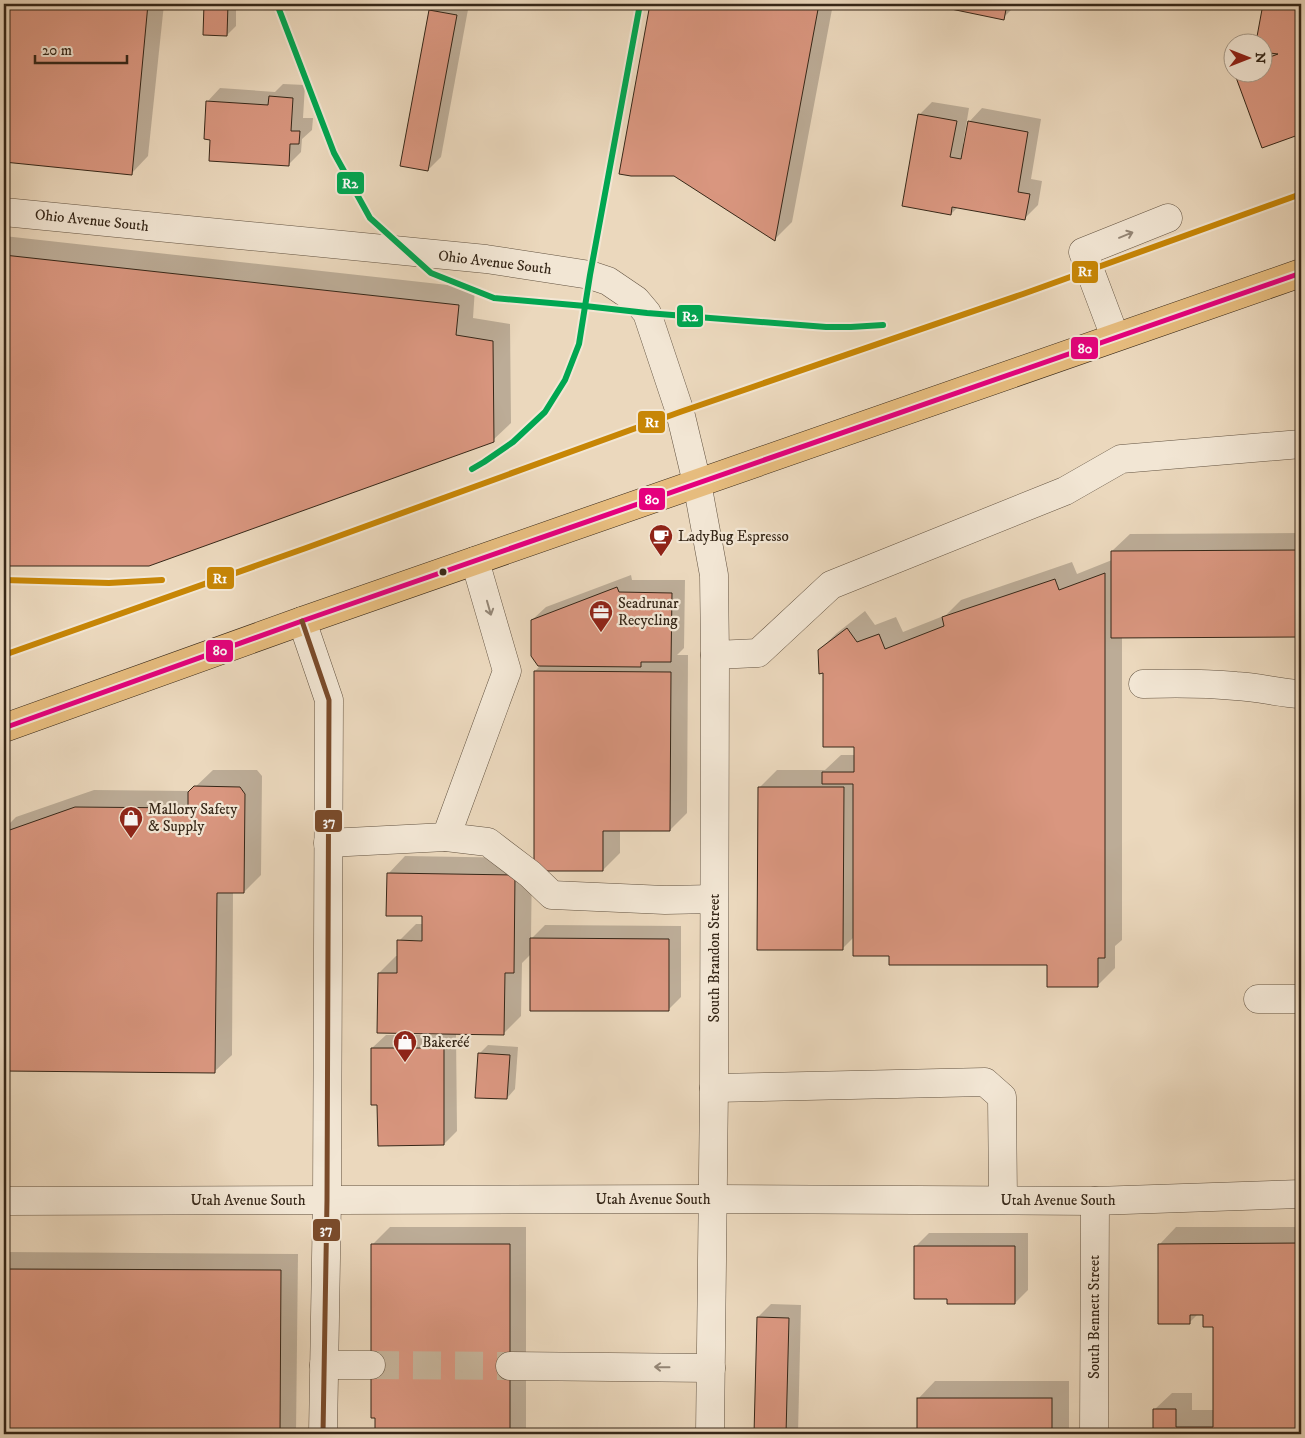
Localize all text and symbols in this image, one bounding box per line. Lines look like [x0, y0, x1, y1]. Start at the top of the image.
scale bar [35, 32, 128, 64]
north arrow [1222, 32, 1272, 82]
text: 20 m [42, 41, 72, 60]
text: N [1251, 52, 1269, 64]
line badge: R2 [336, 171, 365, 195]
text: R2 [342, 175, 359, 193]
street label: Ohio Avenue South [34, 205, 150, 236]
one-way arrow [1118, 230, 1133, 239]
street label: Ohio Avenue South [437, 246, 553, 279]
line badge: R1 [1071, 260, 1099, 284]
text: R1 [1078, 263, 1092, 281]
line badge: R2 [676, 304, 704, 328]
text: R2 [682, 308, 699, 326]
line badge: 80 [1070, 336, 1099, 360]
text: 80 [1078, 340, 1093, 358]
line badge: R1 [637, 410, 666, 434]
text: R1 [645, 414, 659, 432]
line badge: 80 [638, 487, 666, 511]
text: 80 [645, 491, 660, 509]
cafe icon: LadyBug Espresso [648, 523, 674, 557]
place label: LadyBug Espresso [678, 527, 789, 546]
line badge: R1 [206, 566, 235, 590]
unlabelled marker [438, 567, 448, 577]
text: R1 [213, 570, 227, 588]
place label: Seadrunar Recycling [618, 594, 679, 630]
one-way arrow [484, 599, 494, 615]
office icon: Seadrunar Recycling [588, 599, 614, 633]
line badge: 80 [205, 639, 234, 663]
text: 80 [213, 642, 228, 660]
place label: Mallory Safety & Supply [148, 800, 238, 836]
shop icon: Mallory Safety & Supply [118, 805, 144, 839]
line badge: 37 [314, 809, 343, 833]
text: 37 [323, 813, 335, 831]
street label: South Brandon Street [705, 893, 724, 1022]
shop icon: Bakeréé [392, 1029, 418, 1063]
place label: Bakeréé [422, 1033, 470, 1052]
street label: Utah Avenue South [595, 1190, 711, 1209]
street label: Utah Avenue South [190, 1191, 306, 1210]
street label: Utah Avenue South [1000, 1191, 1116, 1210]
line badge: 37 [312, 1218, 341, 1242]
text: 37 [320, 1221, 332, 1239]
street label: South Bennett Street [1085, 1255, 1104, 1379]
one-way arrow [655, 1362, 671, 1372]

